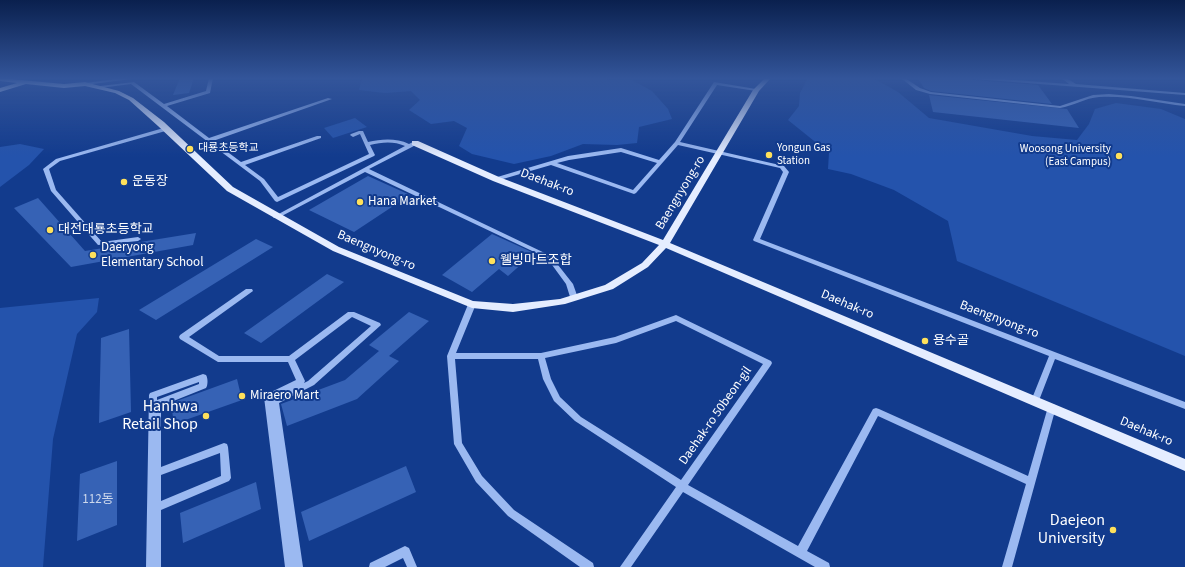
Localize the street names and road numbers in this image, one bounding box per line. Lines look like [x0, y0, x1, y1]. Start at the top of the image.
street label: Baengnyong-ro [653, 153, 709, 233]
street label: Daehak-ro [518, 166, 576, 200]
street label: Baengnyong-ro [334, 227, 418, 275]
street label: Daehak-ro [818, 287, 876, 323]
street label: Baengnyong-ro [957, 298, 1041, 342]
street label: Daehak-ro 50beon-gil [676, 364, 756, 468]
street label: Daehak-ro [1117, 414, 1175, 450]

